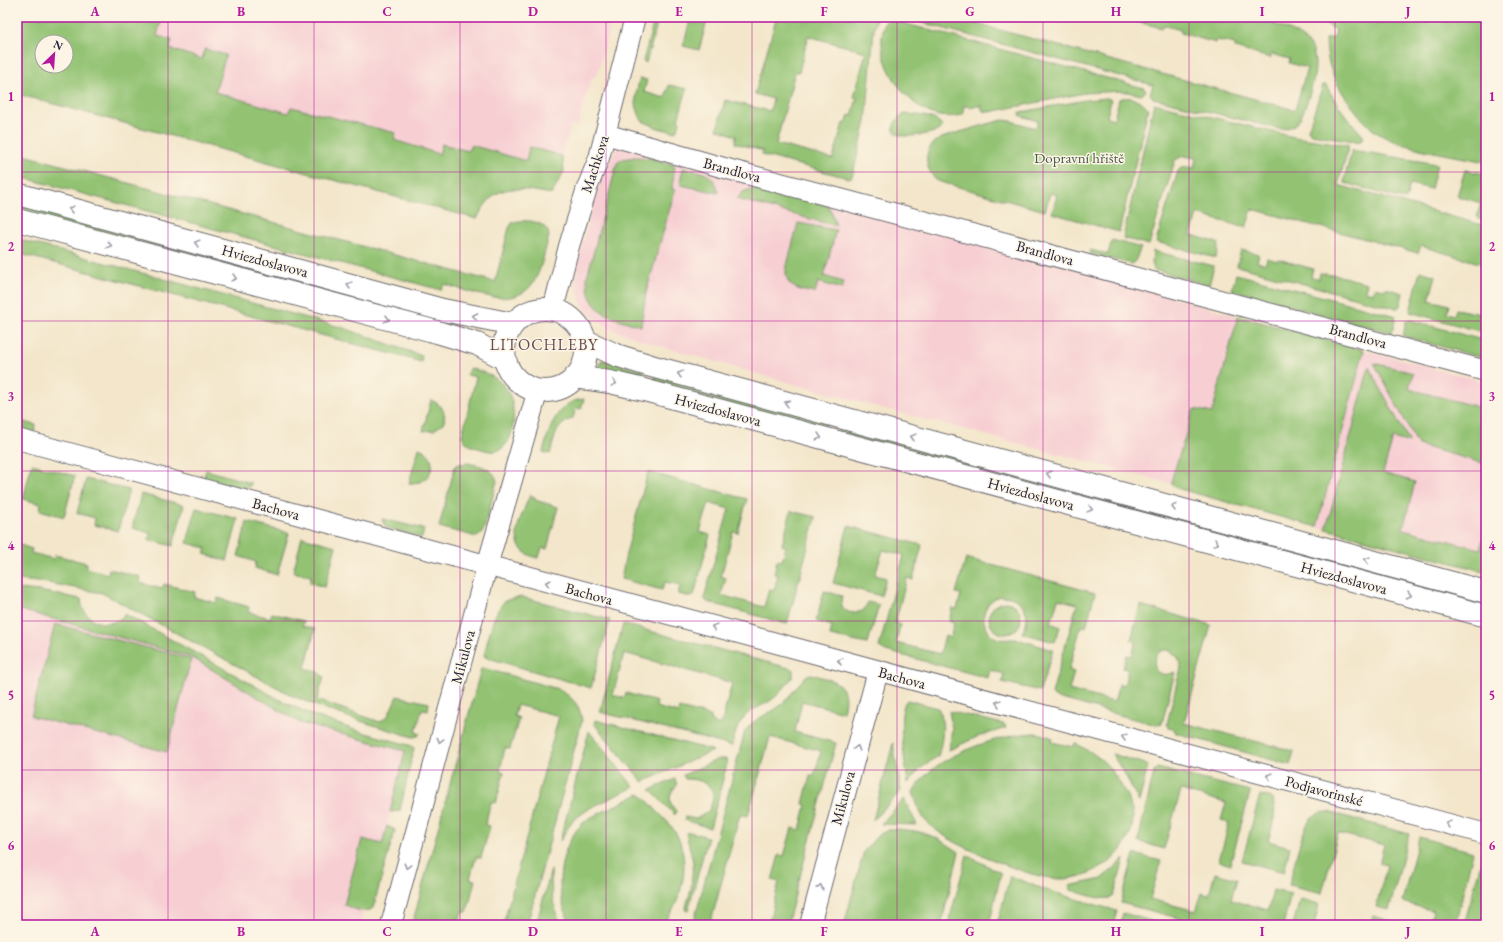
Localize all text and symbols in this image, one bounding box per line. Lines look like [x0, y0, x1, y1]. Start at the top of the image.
text: A [89, 3, 100, 20]
text: B [237, 3, 245, 20]
text: C [382, 3, 392, 20]
text: D [528, 3, 538, 20]
text: E [675, 3, 683, 20]
text: F [820, 3, 828, 20]
text: G [965, 3, 975, 20]
text: H [1111, 3, 1122, 20]
text: I [1260, 3, 1265, 20]
text: J [1404, 3, 1411, 20]
north arrow [34, 34, 74, 74]
text: N [51, 37, 65, 53]
text: 1 [8, 88, 15, 105]
text: 1 [1489, 88, 1496, 105]
street label: Machkova [576, 133, 613, 195]
park label: Dopravní hřiště [1034, 148, 1124, 167]
street label: Brandlova [701, 153, 763, 186]
one-way arrow [68, 205, 75, 213]
street label: Brandlova [1014, 236, 1076, 269]
text: 2 [8, 238, 15, 255]
text: 2 [1489, 238, 1496, 255]
one-way arrow [193, 239, 200, 248]
one-way arrow [106, 240, 112, 248]
street label: Hviezdoslavova [220, 240, 310, 281]
one-way arrow [231, 273, 238, 282]
one-way arrow [346, 281, 352, 289]
one-way arrow [472, 313, 478, 321]
one-way arrow [383, 314, 390, 323]
street label: Brandlova [1327, 319, 1389, 352]
district label: LITOCHLEBY [490, 334, 598, 355]
one-way arrow [677, 370, 684, 379]
one-way arrow [611, 378, 617, 387]
text: 3 [8, 388, 15, 405]
text: 3 [1489, 388, 1496, 405]
street label: Hviezdoslavova [673, 389, 763, 430]
one-way arrow [784, 400, 790, 408]
one-way arrow [815, 432, 822, 441]
one-way arrow [910, 433, 916, 441]
one-way arrow [1046, 470, 1052, 478]
street label: Hviezdoslavova [986, 473, 1076, 514]
street label: Bachova [250, 493, 302, 524]
one-way arrow [1171, 504, 1178, 512]
one-way arrow [1087, 505, 1093, 513]
text: 4 [8, 537, 15, 554]
text: 4 [1489, 537, 1496, 554]
one-way arrow [1212, 538, 1219, 547]
one-way arrow [1364, 556, 1371, 565]
street label: Hviezdoslavova [1299, 557, 1389, 598]
street label: Bachova [563, 578, 615, 609]
one-way arrow [545, 579, 551, 587]
one-way arrow [1405, 590, 1412, 599]
one-way arrow [711, 623, 718, 632]
street label: Mikulova [446, 628, 479, 686]
one-way arrow [837, 657, 844, 666]
street label: Bachova [876, 662, 928, 693]
text: 5 [8, 687, 14, 704]
text: 5 [1489, 687, 1495, 704]
one-way arrow [995, 700, 1001, 708]
one-way arrow [1120, 733, 1127, 742]
one-way arrow [437, 737, 445, 744]
one-way arrow [852, 745, 861, 752]
street label: Mikulova [826, 769, 859, 827]
street label: Podjavorinské [1283, 771, 1365, 810]
one-way arrow [1265, 772, 1272, 781]
one-way arrow [1445, 820, 1452, 829]
text: 6 [8, 837, 15, 854]
text: 6 [1489, 837, 1496, 854]
one-way arrow [403, 862, 412, 869]
one-way arrow [815, 884, 823, 891]
text: A [89, 923, 100, 940]
text: B [237, 923, 245, 940]
text: C [382, 923, 392, 940]
text: D [528, 923, 538, 940]
text: E [675, 923, 683, 940]
text: F [820, 923, 828, 940]
text: G [965, 923, 975, 940]
text: H [1111, 923, 1122, 940]
text: I [1260, 923, 1265, 940]
text: J [1404, 923, 1411, 940]

